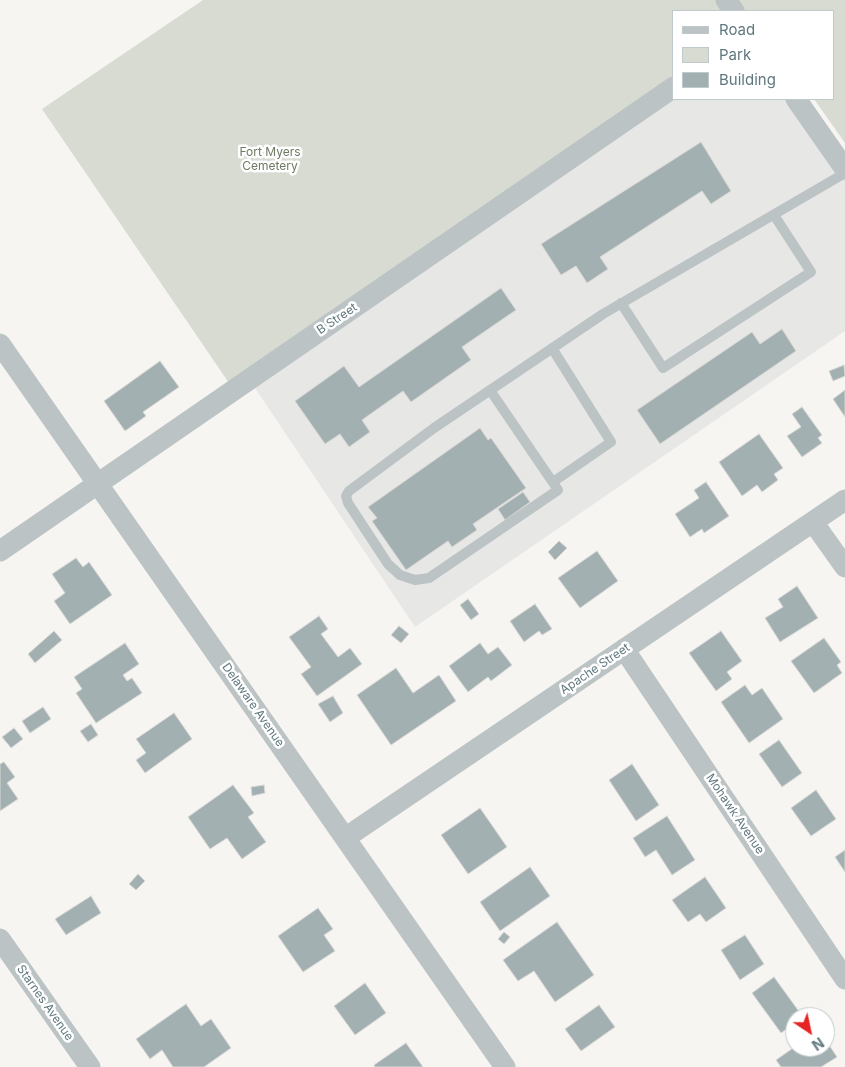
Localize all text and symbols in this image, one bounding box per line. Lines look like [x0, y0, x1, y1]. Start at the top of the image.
legend [672, 10, 835, 100]
text: Road [719, 20, 755, 39]
text: Park [719, 45, 751, 64]
text: Building [719, 70, 776, 89]
park label: Fort Myers Cemetery [239, 145, 301, 173]
street label: B Street [314, 300, 360, 338]
street label: Apache Street [558, 640, 632, 698]
street label: Delaware Avenue [219, 660, 287, 750]
street label: Mohawk Avenue [703, 771, 767, 857]
street label: Starnes Avenue [14, 962, 76, 1044]
north arrow [785, 1007, 835, 1057]
text: N [809, 1034, 827, 1054]

